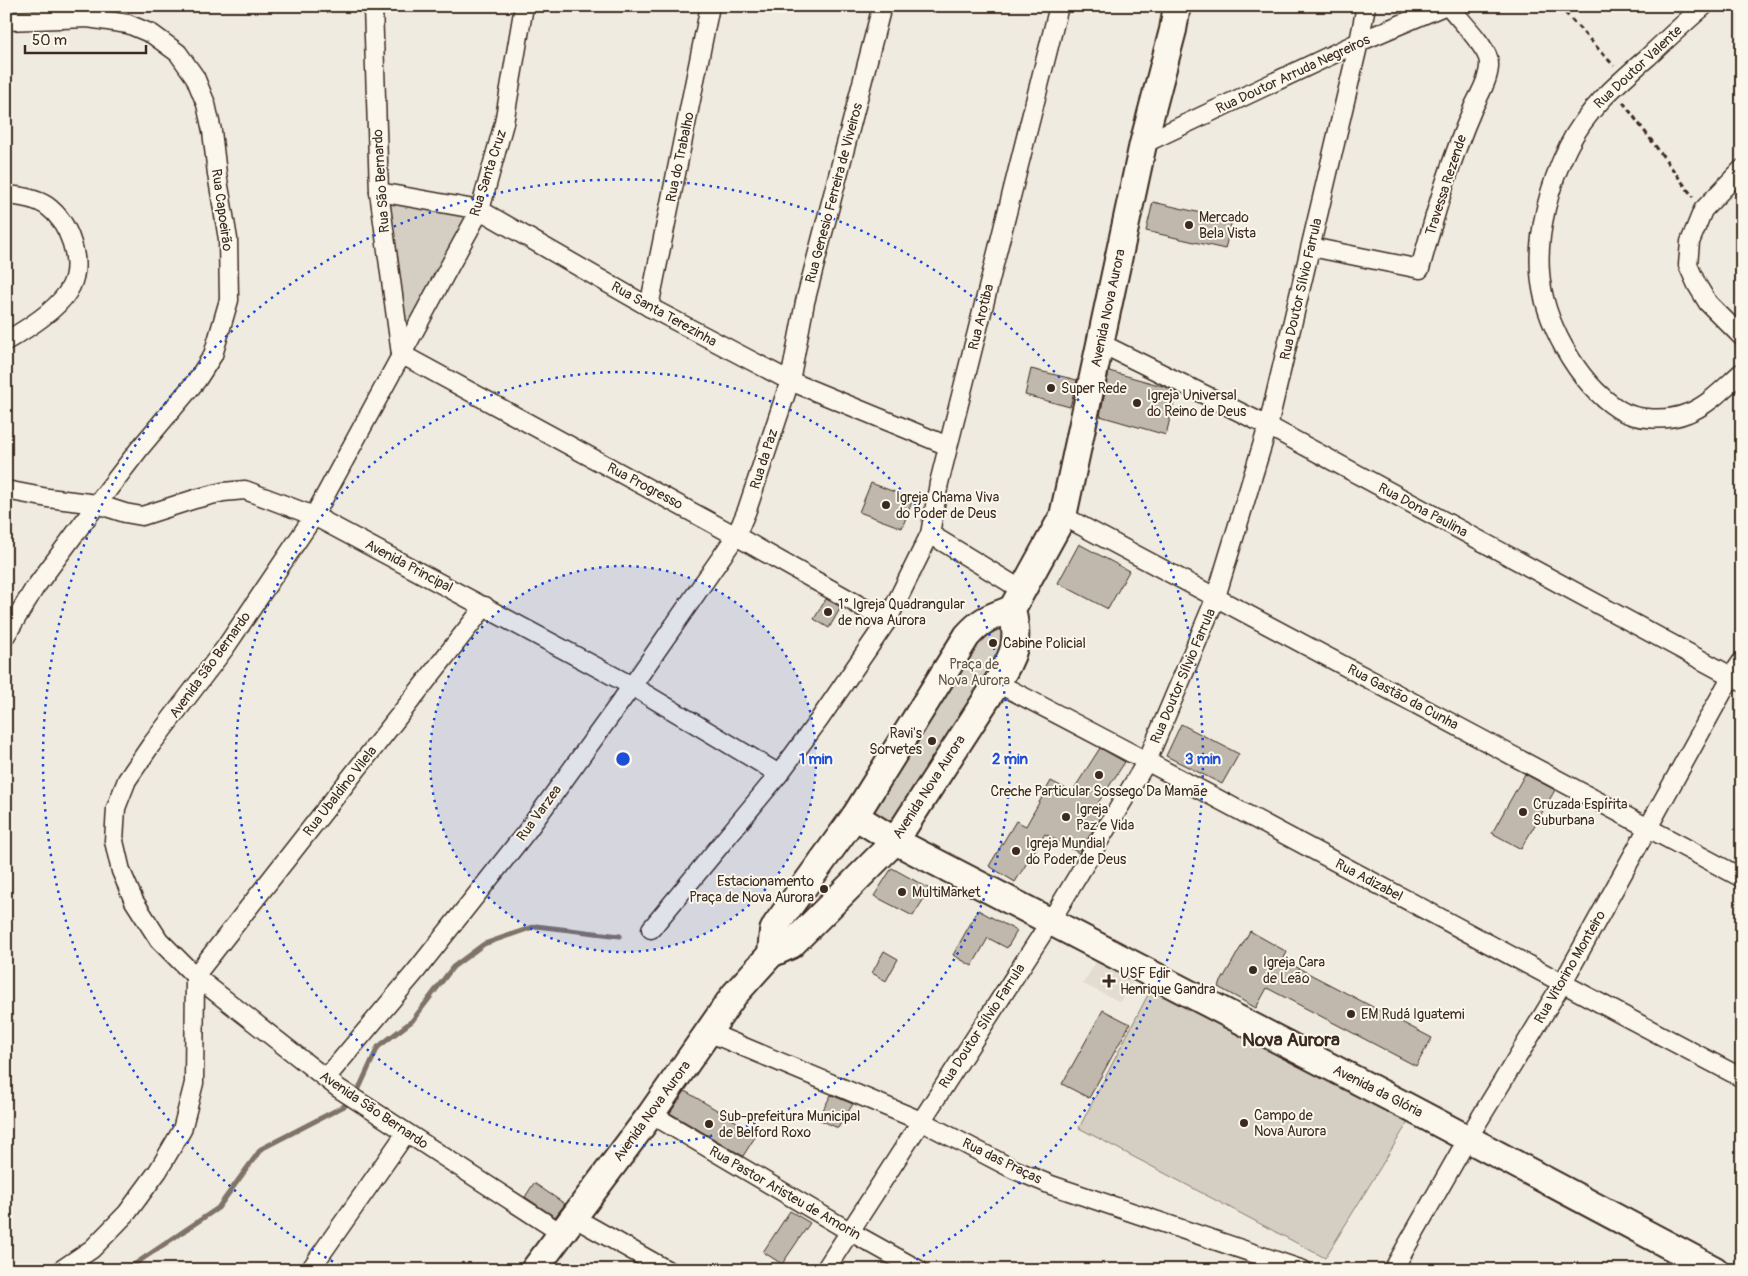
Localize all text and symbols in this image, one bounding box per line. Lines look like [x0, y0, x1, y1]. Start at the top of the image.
scale bar [25, 22, 146, 54]
street label: Rua Doutor Valente [1590, 22, 1686, 112]
text: 50 m [32, 31, 67, 50]
street label: Rua Doutor Arruda Negreiros [1213, 31, 1373, 117]
street label: Rua Genesio Ferreira de Viveiros [802, 100, 866, 285]
street label: Rua do Trabalho [662, 110, 698, 204]
street label: Rua São Bernardo [369, 128, 393, 233]
street label: Rua Santa Cruz [466, 128, 510, 218]
street label: Travessa Rezende [1422, 132, 1470, 237]
street label: Rua Capoeirão [208, 168, 236, 253]
place label: Mercado Bela Vista [1199, 209, 1256, 242]
street label: Rua Doutor Sílvio Farrula [1276, 216, 1326, 362]
marker: Mercado Bela Vista [1183, 219, 1195, 231]
street label: Avenida Nova Aurora [1087, 247, 1129, 369]
street label: Rua Santa Terezinha [608, 278, 720, 350]
street label: Rua Arotiba [965, 282, 997, 352]
place label: Super Rede [1061, 380, 1127, 397]
marker: Super Rede [1045, 382, 1057, 394]
place label: Igreja Universal do Reino de Deus [1147, 387, 1247, 420]
marker: Igreja Universal do Reino de Deus [1131, 397, 1143, 409]
street label: Rua da Paz [746, 427, 782, 491]
street label: Rua Progresso [604, 459, 686, 513]
street label: Rua Dona Paulina [1375, 479, 1471, 541]
place label: Igreja Chama Viva do Poder de Deus [896, 489, 999, 522]
marker: Igreja Chama Viva do Poder de Deus [880, 499, 892, 511]
street label: Avenida Principal [362, 536, 456, 596]
place label: 1° Igreja Quadrangular de nova Aurora [838, 596, 965, 629]
marker: 1° Igreja Quadrangular de nova Aurora [822, 606, 834, 618]
street label: Rua Doutor Sílvio Farrula [1147, 606, 1219, 746]
street label: Avenida São Bernardo [166, 608, 254, 721]
place label: Cabine Policial [1003, 635, 1086, 652]
marker: Cabine Policial [987, 637, 999, 649]
park label: Praça de Nova Aurora [938, 656, 1010, 689]
street label: Rua Gastão da Cunha [1345, 661, 1461, 733]
place label: Ravi's Sorvetes [869, 725, 923, 758]
street label: Avenida Nova Aurora [889, 732, 969, 842]
marker: Ravi's Sorvetes [926, 735, 938, 747]
street label: Rua Ubaldino Vilela [300, 743, 380, 839]
centre of rings [614, 750, 632, 768]
text: 1 min [799, 750, 833, 769]
text: 2 min [992, 750, 1028, 769]
text: 3 min [1185, 750, 1221, 769]
marker: Creche Particular Sossego Da Mamãe [1093, 769, 1105, 781]
street label: Rua Varzea [513, 782, 565, 844]
place label: Creche Particular Sossego Da Mamãe [991, 783, 1208, 800]
place label: Cruzada Espírita Suburbana [1533, 796, 1628, 829]
place label: Igreja Paz e Vida [1076, 801, 1134, 834]
marker: Cruzada Espírita Suburbana [1517, 806, 1529, 818]
marker: Igreja Paz e Vida [1060, 811, 1072, 823]
place label: Igreja Mundial do Poder de Deus [1026, 835, 1127, 868]
marker: Igreja Mundial do Poder de Deus [1010, 845, 1022, 857]
street label: Rua Adizabel [1332, 855, 1406, 905]
place label: Estacionamento Praça de Nova Aurora [689, 873, 814, 906]
marker: Estacionamento Praça de Nova Aurora [818, 883, 830, 895]
place label: MultiMarket [912, 884, 981, 901]
marker: MultiMarket [896, 886, 908, 898]
street label: Rua Vitorino Monteiro [1531, 907, 1609, 1026]
place label: Igreja Cara de Leão [1263, 954, 1325, 987]
street label: Rua Doutor Sílvio Farrula [935, 961, 1029, 1091]
marker: Igreja Cara de Leão [1247, 964, 1259, 976]
place label: USF Edir Henrique Gandra [1120, 965, 1216, 998]
marker: USF Edir Henrique Gandra [1102, 974, 1116, 988]
place label: EM Rudá Iguatemi [1361, 1006, 1465, 1023]
marker: EM Rudá Iguatemi [1345, 1008, 1357, 1020]
district label: Nova Aurora [1242, 1028, 1340, 1052]
street label: Avenida Nova Aurora [610, 1057, 694, 1165]
street label: Avenida da Glória [1330, 1061, 1426, 1121]
street label: Avenida São Bernardo [317, 1067, 432, 1153]
place label: Campo de Nova Aurora [1254, 1107, 1326, 1140]
place label: Sub-prefeitura Municipal de Belford Roxo [719, 1108, 860, 1141]
marker: Campo de Nova Aurora [1238, 1117, 1250, 1129]
marker: Sub-prefeitura Municipal de Belford Roxo [703, 1118, 715, 1130]
street label: Rua das Praças [959, 1134, 1045, 1188]
street label: Rua Pastor Aristeu de Amorin [706, 1143, 864, 1243]

